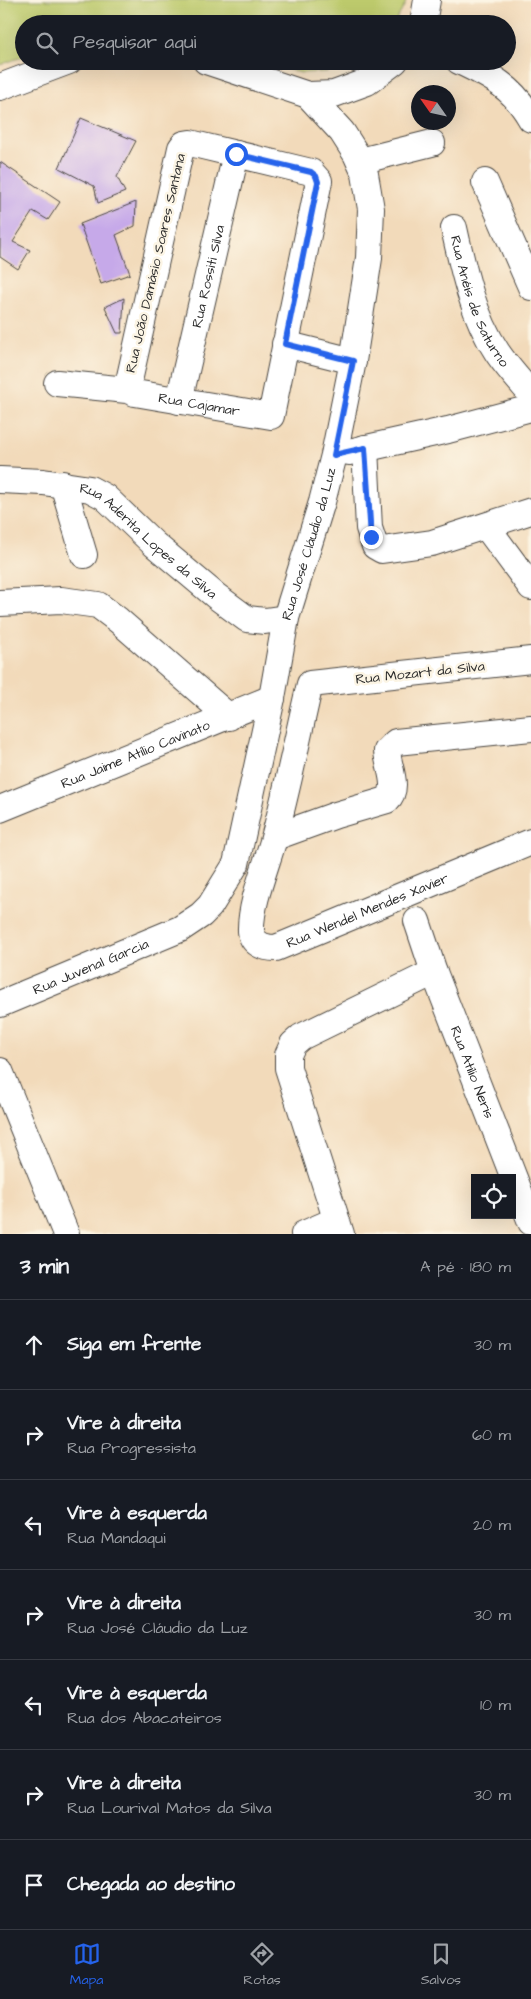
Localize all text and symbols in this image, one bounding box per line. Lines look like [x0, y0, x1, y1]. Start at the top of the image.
search box [15, 15, 516, 70]
icon: search [33, 29, 61, 57]
text: Pesquisar aqui [73, 29, 196, 56]
north arrow [411, 85, 456, 130]
route start [225, 143, 248, 166]
street label: Rua João Damásio Soares Santana [121, 152, 191, 375]
street label: Rua Rossiti Silva [187, 223, 230, 330]
street label: Rua Anéis de Saturno [445, 234, 514, 372]
street label: Rua Cajamar [157, 388, 242, 422]
street label: Rua José Cláudio da Luz [277, 466, 341, 623]
street label: Rua Aderita Lopes da Silva [78, 479, 221, 604]
route end [360, 526, 383, 549]
street label: Rua Mozart da Silva [354, 656, 486, 690]
street label: Rua Jaime Atílio Cavinato [58, 715, 213, 794]
street label: Rua Wendel Mendes Xavier [283, 868, 452, 954]
street label: Rua Juvenal Garcia [30, 934, 152, 1000]
street label: Rua Atílio Neris [445, 1023, 499, 1121]
map controls [471, 1174, 516, 1219]
button: locate [471, 1174, 516, 1219]
text: 3 min [20, 1252, 69, 1281]
text: A pé · 180 m [420, 1256, 511, 1278]
icon: ahead [20, 1331, 48, 1359]
text: Siga em frente [67, 1331, 201, 1358]
text: 30 m [474, 1334, 511, 1356]
text: Vire à direita [67, 1410, 181, 1437]
icon: right [20, 1421, 48, 1449]
text: 60 m [472, 1424, 511, 1446]
text: Rua Progressista [67, 1437, 196, 1459]
text: Vire à esquerda [67, 1500, 207, 1527]
icon: left [20, 1511, 48, 1539]
text: 20 m [473, 1514, 511, 1536]
text: Rua Mandaqui [67, 1527, 166, 1549]
text: Vire à direita [67, 1590, 181, 1617]
icon: right [20, 1601, 48, 1629]
text: 30 m [474, 1604, 511, 1626]
text: Rua José Cláudio da Luz [67, 1617, 248, 1639]
text: Vire à esquerda [67, 1680, 207, 1707]
icon: left [20, 1691, 48, 1719]
text: 10 m [480, 1694, 511, 1716]
text: Rua dos Abacateiros [67, 1707, 222, 1729]
text: Vire à direita [67, 1770, 181, 1797]
icon: right [20, 1781, 48, 1809]
text: 30 m [474, 1784, 511, 1806]
text: Rua Lourival Matos da Silva [67, 1797, 272, 1819]
icon: arrive [20, 1871, 48, 1899]
text: Chegada ao destino [67, 1871, 235, 1898]
tab: Mapa [70, 1940, 103, 1990]
tab: Rotas [243, 1940, 281, 1990]
tab: Salvos [421, 1940, 461, 1990]

